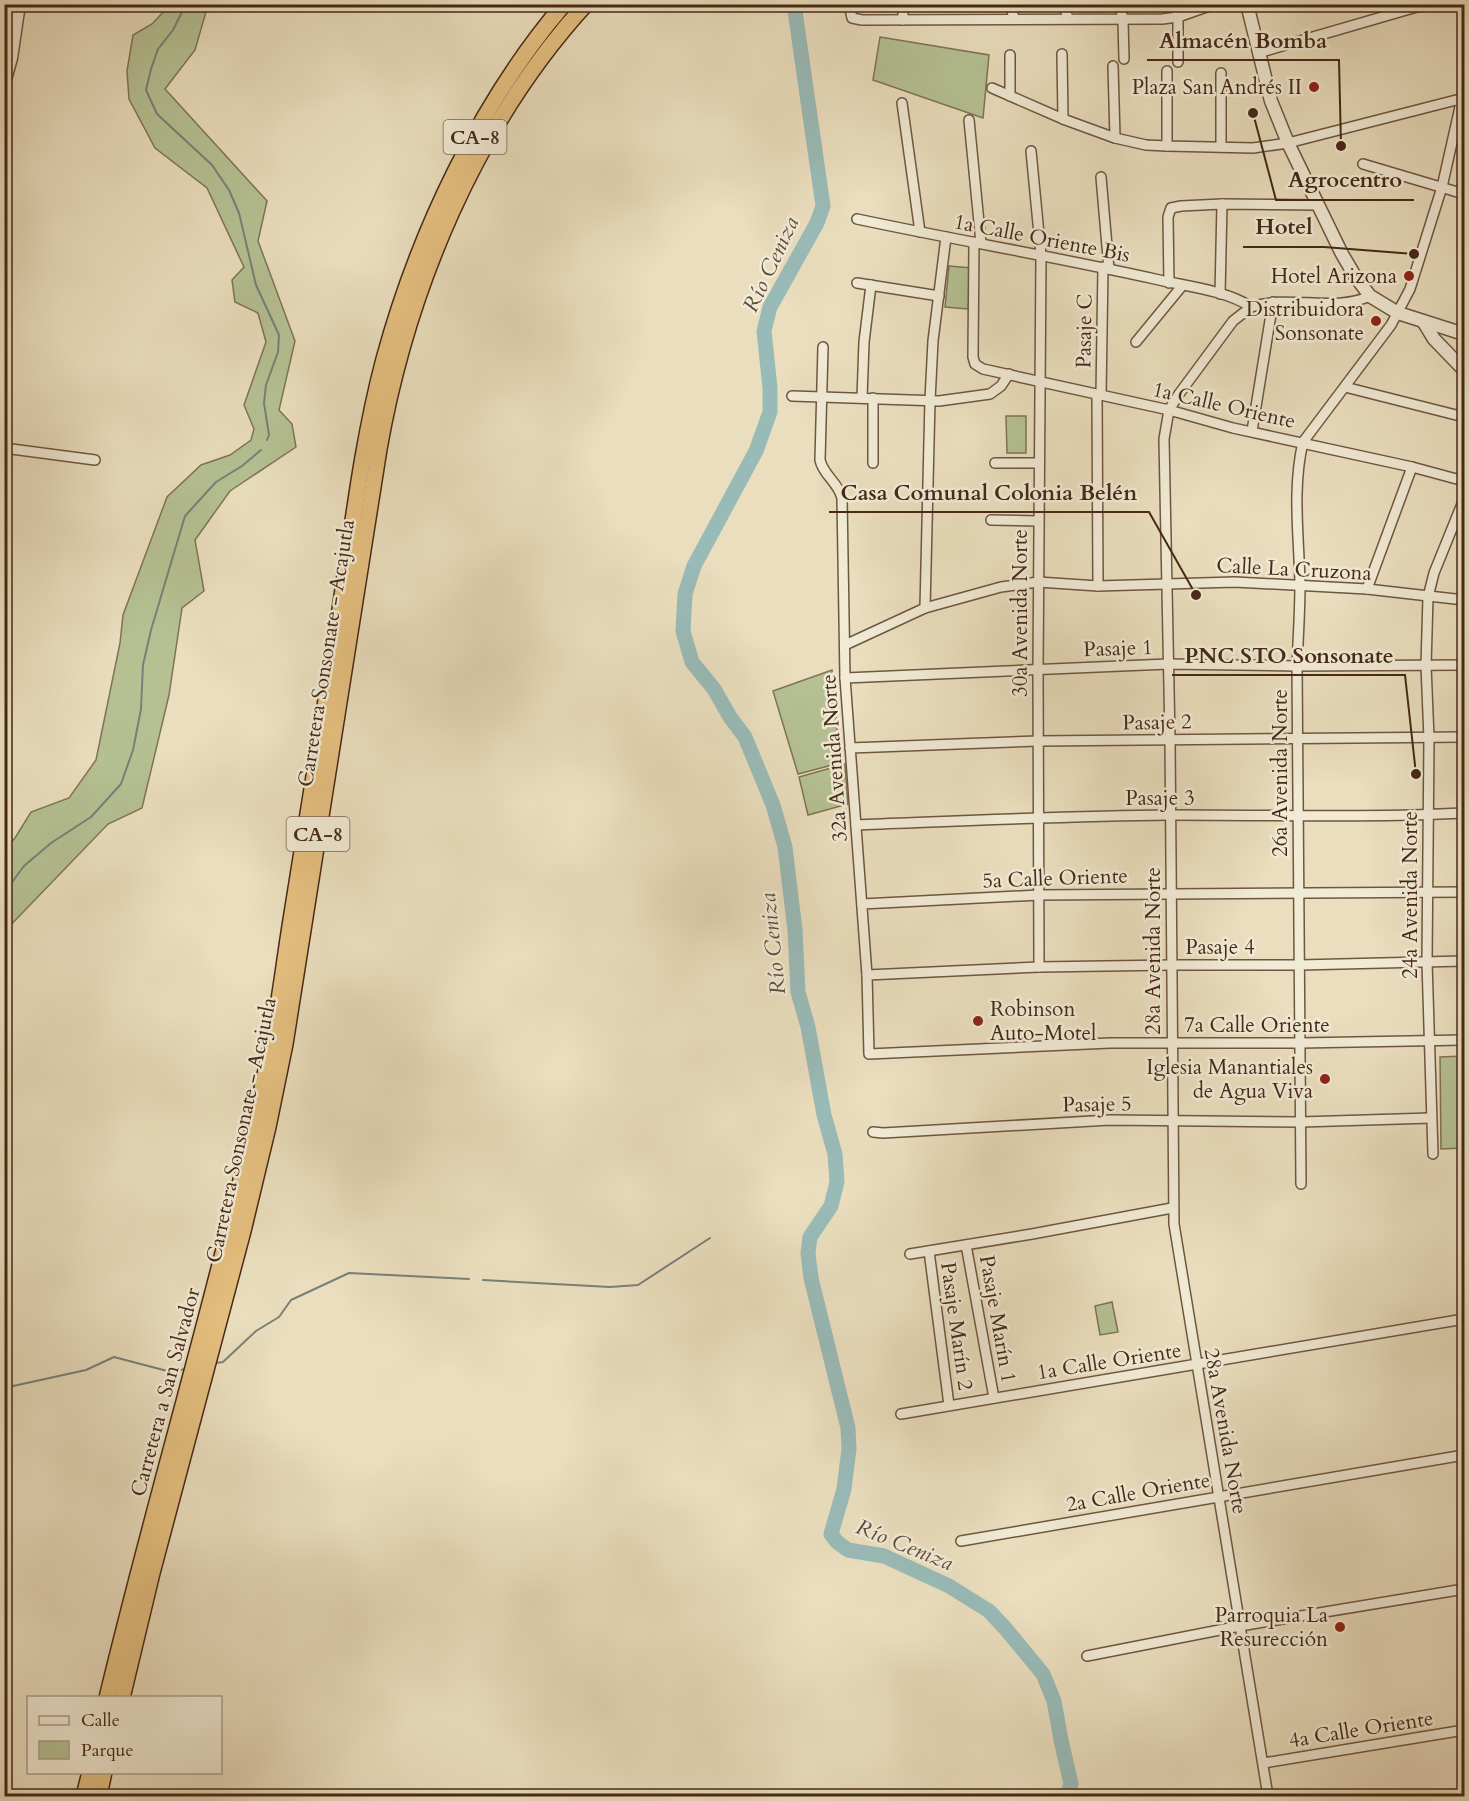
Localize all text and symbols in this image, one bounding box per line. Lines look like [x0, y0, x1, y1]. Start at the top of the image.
callout: Almacén Bomba [1147, 20, 1339, 60]
text: Almacén Bomba [1159, 26, 1327, 56]
place label: Plaza San Andrés II [1132, 73, 1302, 102]
marker: Plaza San Andrés II [1307, 80, 1321, 94]
road number: CA-8 [444, 120, 506, 154]
callout: Agrocentro [1276, 160, 1414, 200]
text: Agrocentro [1288, 165, 1402, 195]
street label: 1a Calle Oriente Bis [951, 207, 1132, 270]
callout: Hotel [1243, 207, 1324, 247]
water label: Río Ceniza [736, 212, 806, 317]
text: Hotel [1255, 212, 1313, 242]
place label: Hotel Arizona [1271, 262, 1397, 291]
marker: Hotel Arizona [1402, 269, 1416, 283]
street label: Pasaje C [1069, 293, 1100, 369]
place label: Distribuidora Sonsonate [1246, 295, 1364, 348]
marker: Distribuidora Sonsonate [1369, 314, 1383, 328]
street label: 1a Calle Oriente [1150, 375, 1298, 436]
callout: Casa Comunal Colonia Belén [829, 472, 1149, 512]
text: Casa Comunal Colonia Belén [841, 478, 1137, 508]
street label: Carretera Sonsonate - Acajutla [291, 517, 362, 789]
street label: 30a Avenida Norte [1006, 529, 1035, 697]
street label: Calle La Cruzona [1216, 551, 1372, 588]
street label: Pasaje 1 [1083, 633, 1153, 664]
callout: PNC STO Sonsonate [1172, 635, 1405, 675]
text: PNC STO Sonsonate [1184, 641, 1394, 671]
street label: 32a Avenida Norte [814, 673, 855, 843]
street label: 26a Avenida Norte [1266, 689, 1295, 857]
street label: Pasaje 2 [1122, 707, 1192, 738]
street label: Pasaje 3 [1125, 784, 1195, 813]
street label: 24a Avenida Norte [1396, 811, 1425, 979]
road number: CA-8 [286, 817, 350, 851]
street label: 5a Calle Oriente [982, 861, 1128, 896]
street label: 28a Avenida Norte [1139, 867, 1168, 1035]
water label: Río Ceniza [753, 891, 793, 996]
street label: Pasaje 4 [1185, 933, 1255, 962]
street label: Carretera Sonsonate - Acajutla [199, 995, 284, 1265]
place label: Robinson Auto-Motel [990, 995, 1096, 1048]
street label: 7a Calle Oriente [1184, 1011, 1330, 1040]
marker: Robinson Auto-Motel [971, 1014, 985, 1028]
place label: Iglesia Manantiales de Agua Viva [1146, 1053, 1313, 1106]
marker: Iglesia Manantiales de Agua Viva [1318, 1072, 1332, 1086]
street label: Pasaje 5 [1062, 1089, 1132, 1120]
street label: Pasaje Marín 1 [972, 1253, 1023, 1385]
street label: Pasaje Marín 2 [933, 1260, 980, 1392]
street label: Carretera a San Salvador [124, 1284, 207, 1500]
street label: 1a Calle Oriente [1035, 1336, 1183, 1387]
street label: 28a Avenida Norte [1197, 1346, 1254, 1516]
street label: 2a Calle Oriente [1064, 1466, 1212, 1519]
water label: Río Ceniza [852, 1512, 958, 1578]
place label: Parroquia La Resurección [1215, 1601, 1328, 1654]
marker: Parroquia La Resurección [1333, 1620, 1347, 1634]
legend [27, 1696, 222, 1774]
street label: 4a Calle Oriente [1287, 1704, 1435, 1755]
text: Calle [81, 1708, 120, 1733]
text: Parque [81, 1738, 134, 1763]

